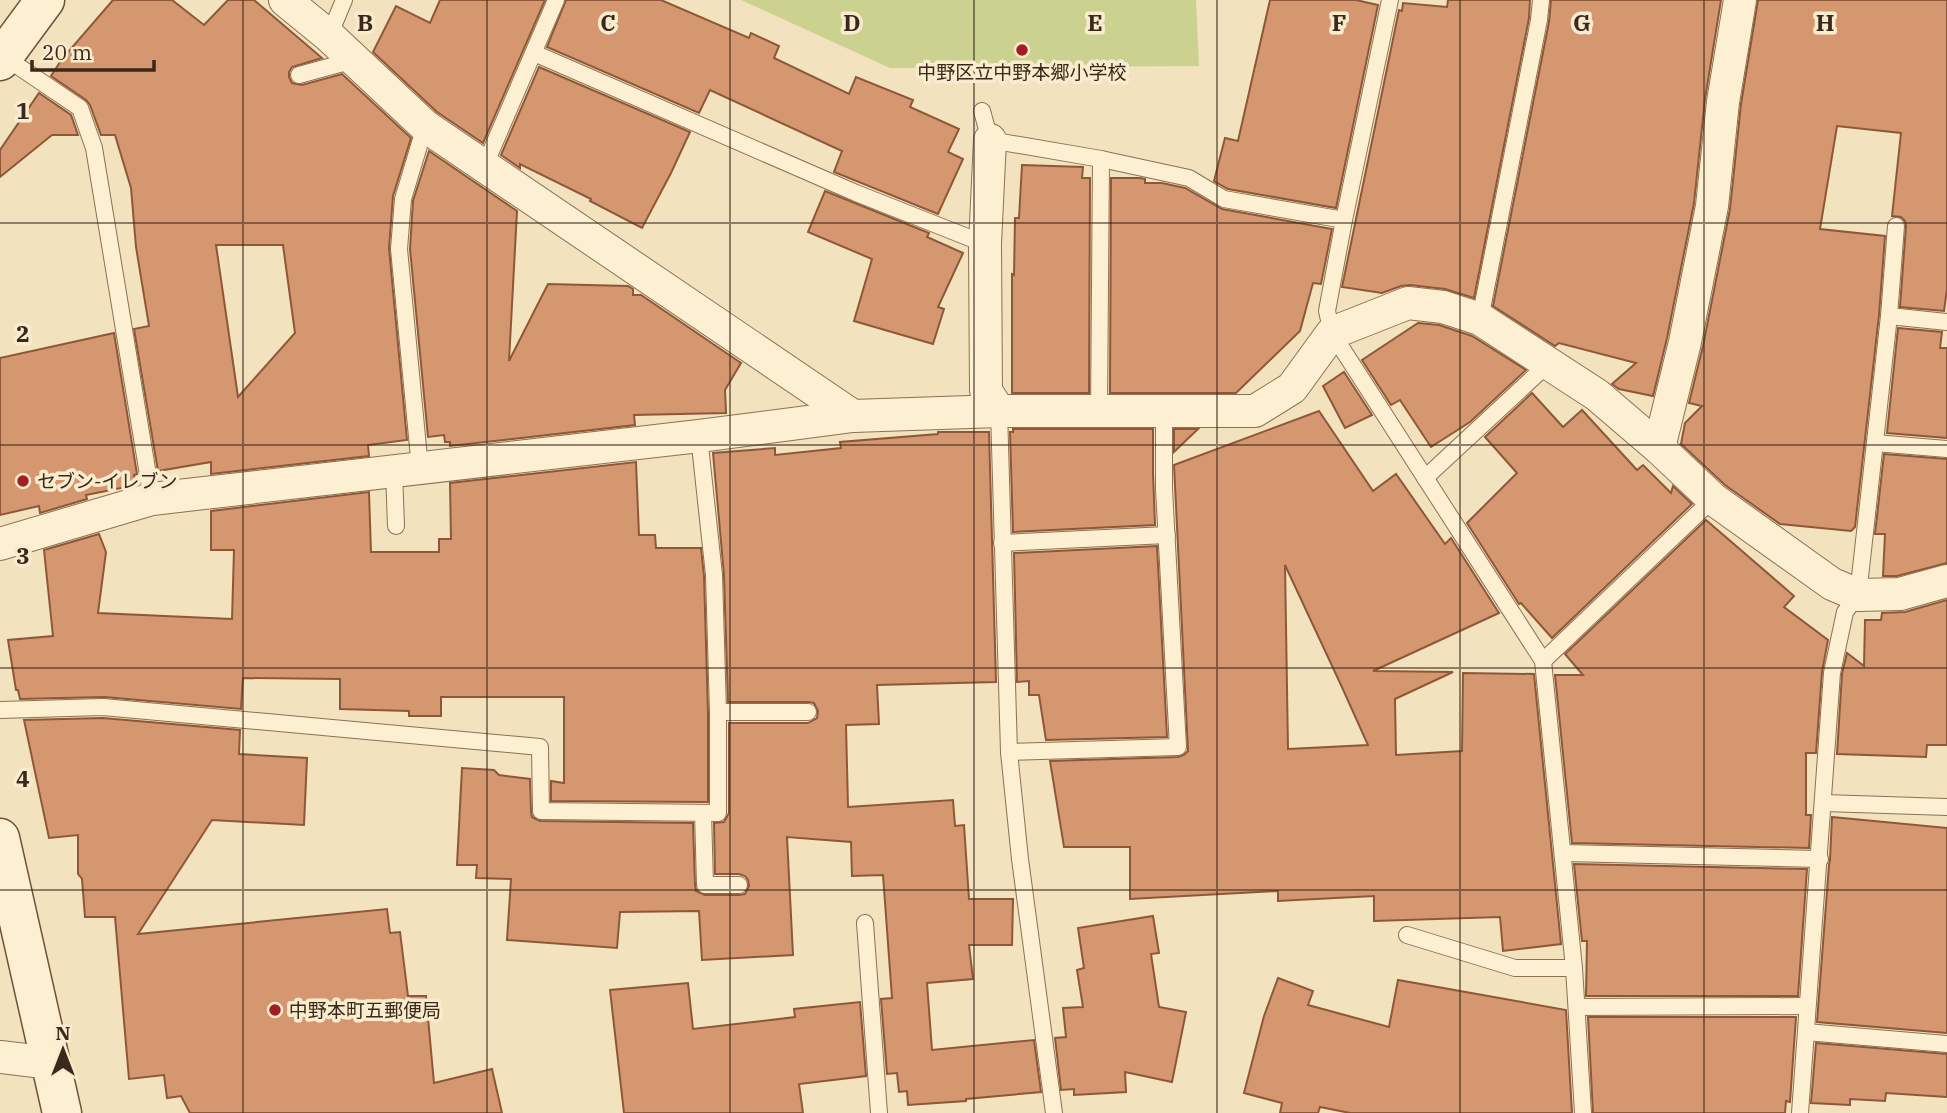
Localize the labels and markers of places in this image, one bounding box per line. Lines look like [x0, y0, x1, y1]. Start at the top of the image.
marker: 中野区立中野本郷小学校 [1014, 42, 1030, 58]
place label: 中野区立中野本郷小学校 [917, 60, 1127, 84]
place label: セブン-イレブン [37, 469, 177, 493]
marker: セブン-イレブン [15, 473, 31, 489]
place label: 中野本町五郵便局 [289, 998, 441, 1022]
marker: 中野本町五郵便局 [267, 1002, 283, 1018]

